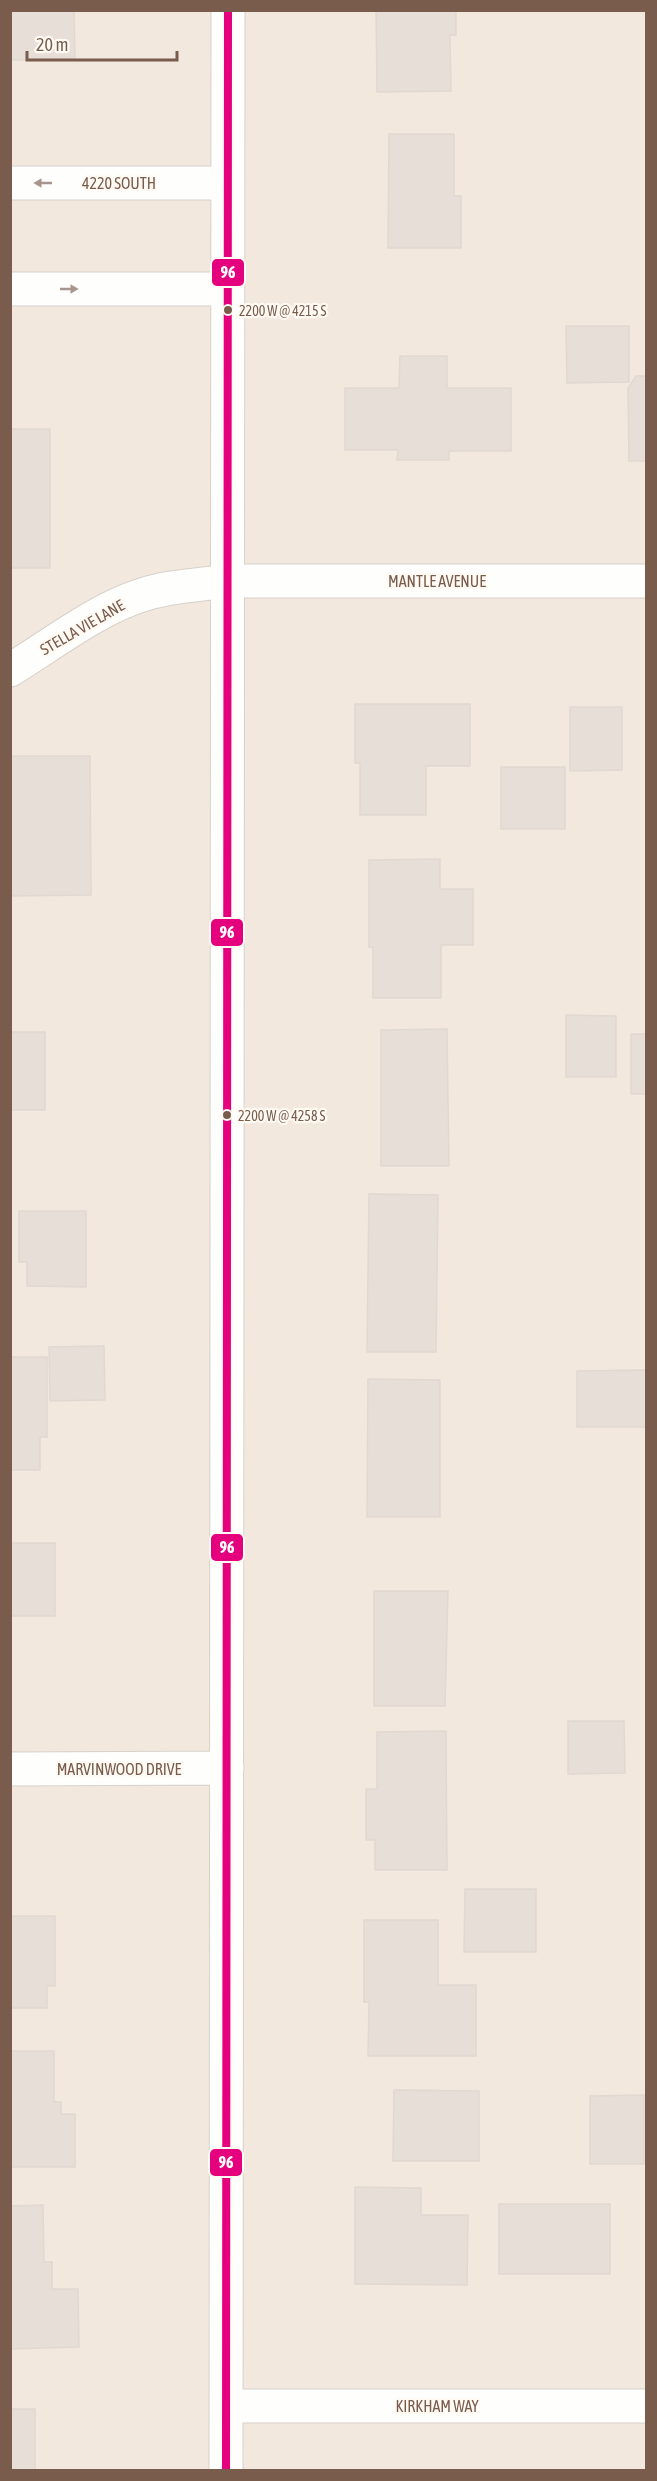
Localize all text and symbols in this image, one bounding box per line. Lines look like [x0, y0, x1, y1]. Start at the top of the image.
scale bar [27, 24, 177, 62]
text: 20 m [36, 34, 68, 55]
street label: 4220 SOUTH [82, 174, 156, 192]
one-way arrow [34, 178, 53, 188]
line badge: 96 [211, 258, 245, 287]
text: 96 [220, 263, 236, 281]
one-way arrow [60, 284, 79, 294]
place label: 2200 W @ 4215 S [239, 303, 326, 319]
marker: 2200 W @ 4215 S [222, 304, 234, 316]
street label: MANTLE AVENUE [388, 572, 486, 590]
street label: STELLA VIE LANE [37, 596, 127, 658]
line badge: 96 [210, 918, 244, 947]
text: 96 [219, 923, 235, 941]
place label: 2200 W @ 4258 S [238, 1108, 325, 1124]
marker: 2200 W @ 4258 S [221, 1109, 233, 1121]
line badge: 96 [210, 1533, 244, 1562]
text: 96 [219, 1538, 235, 1556]
street label: MARVINWOOD DRIVE [57, 1760, 182, 1778]
line badge: 96 [209, 2148, 243, 2177]
text: 96 [218, 2153, 234, 2171]
street label: KIRKHAM WAY [395, 2397, 480, 2415]

